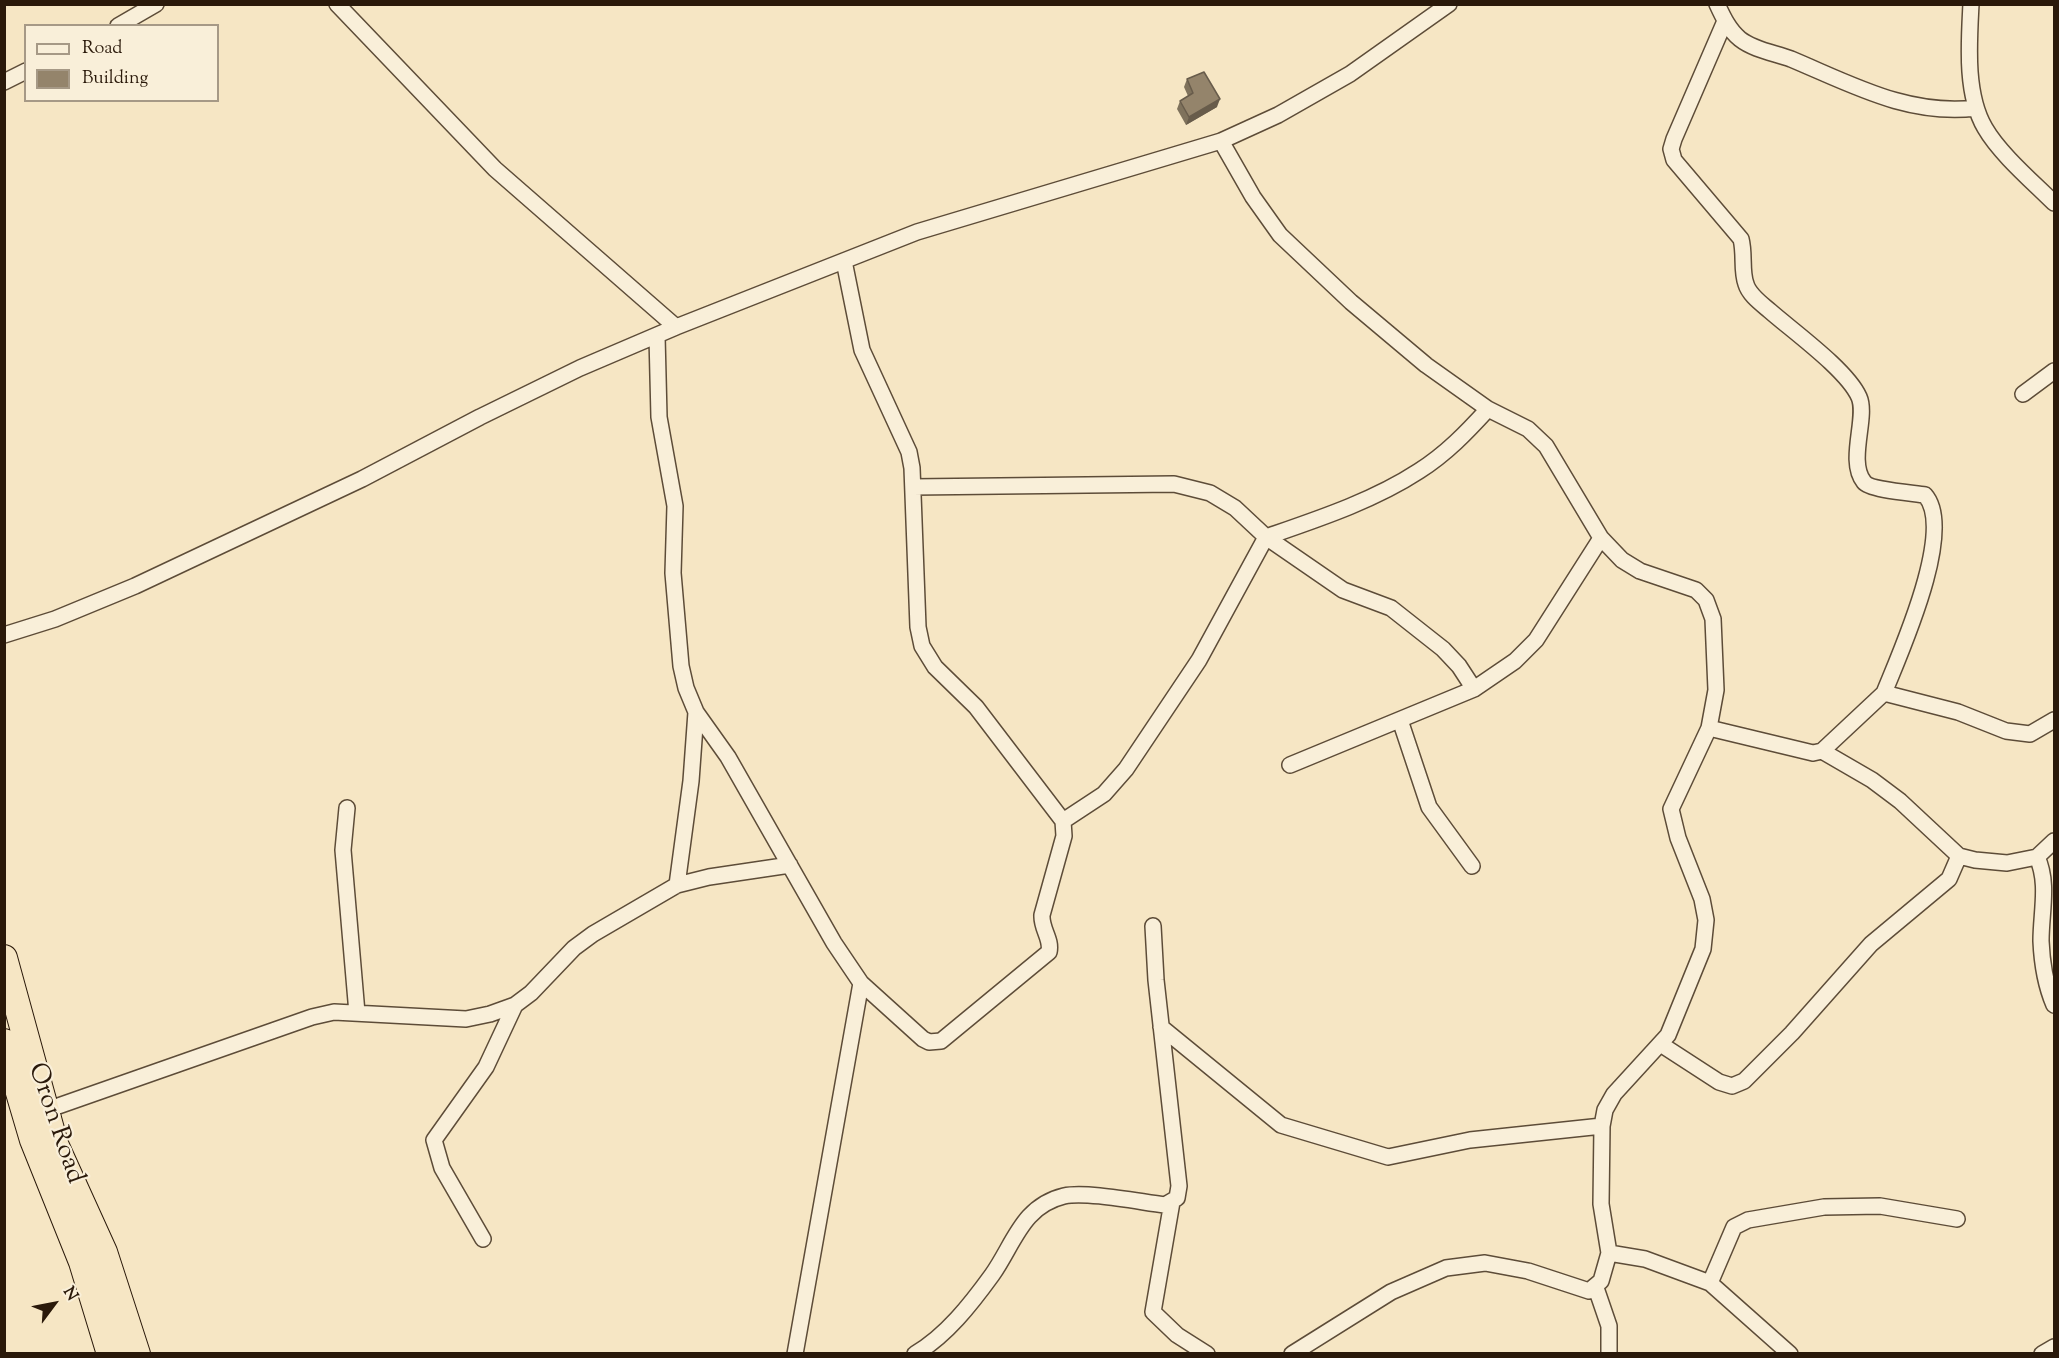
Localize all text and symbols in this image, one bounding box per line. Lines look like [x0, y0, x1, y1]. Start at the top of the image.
legend [24, 24, 219, 102]
text: Road [82, 36, 122, 62]
text: Building [82, 66, 148, 92]
street label: Oron Road [19, 1060, 89, 1188]
north arrow [24, 1274, 84, 1334]
text: N [57, 1283, 83, 1306]

